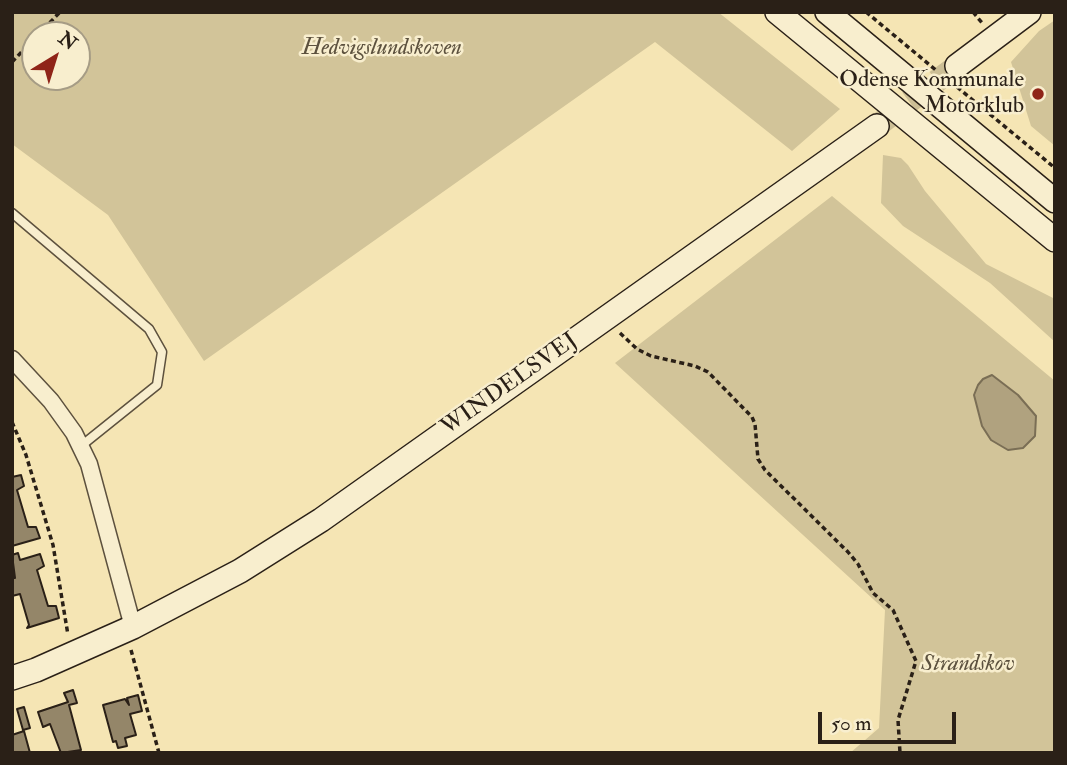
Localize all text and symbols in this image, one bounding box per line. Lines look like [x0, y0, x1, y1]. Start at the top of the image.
north arrow [21, 21, 91, 91]
text: N [54, 26, 82, 56]
park label: Hedvigslundskoven [302, 35, 462, 63]
place label: Odense Kommunale Motorklub [839, 67, 1024, 121]
marker: Odense Kommunale Motorklub [1030, 86, 1046, 102]
street label: WINDELSVEJ [437, 328, 583, 442]
park label: Strandskov [921, 651, 1015, 679]
scale bar [822, 698, 960, 742]
text: 50 m [831, 710, 872, 737]

